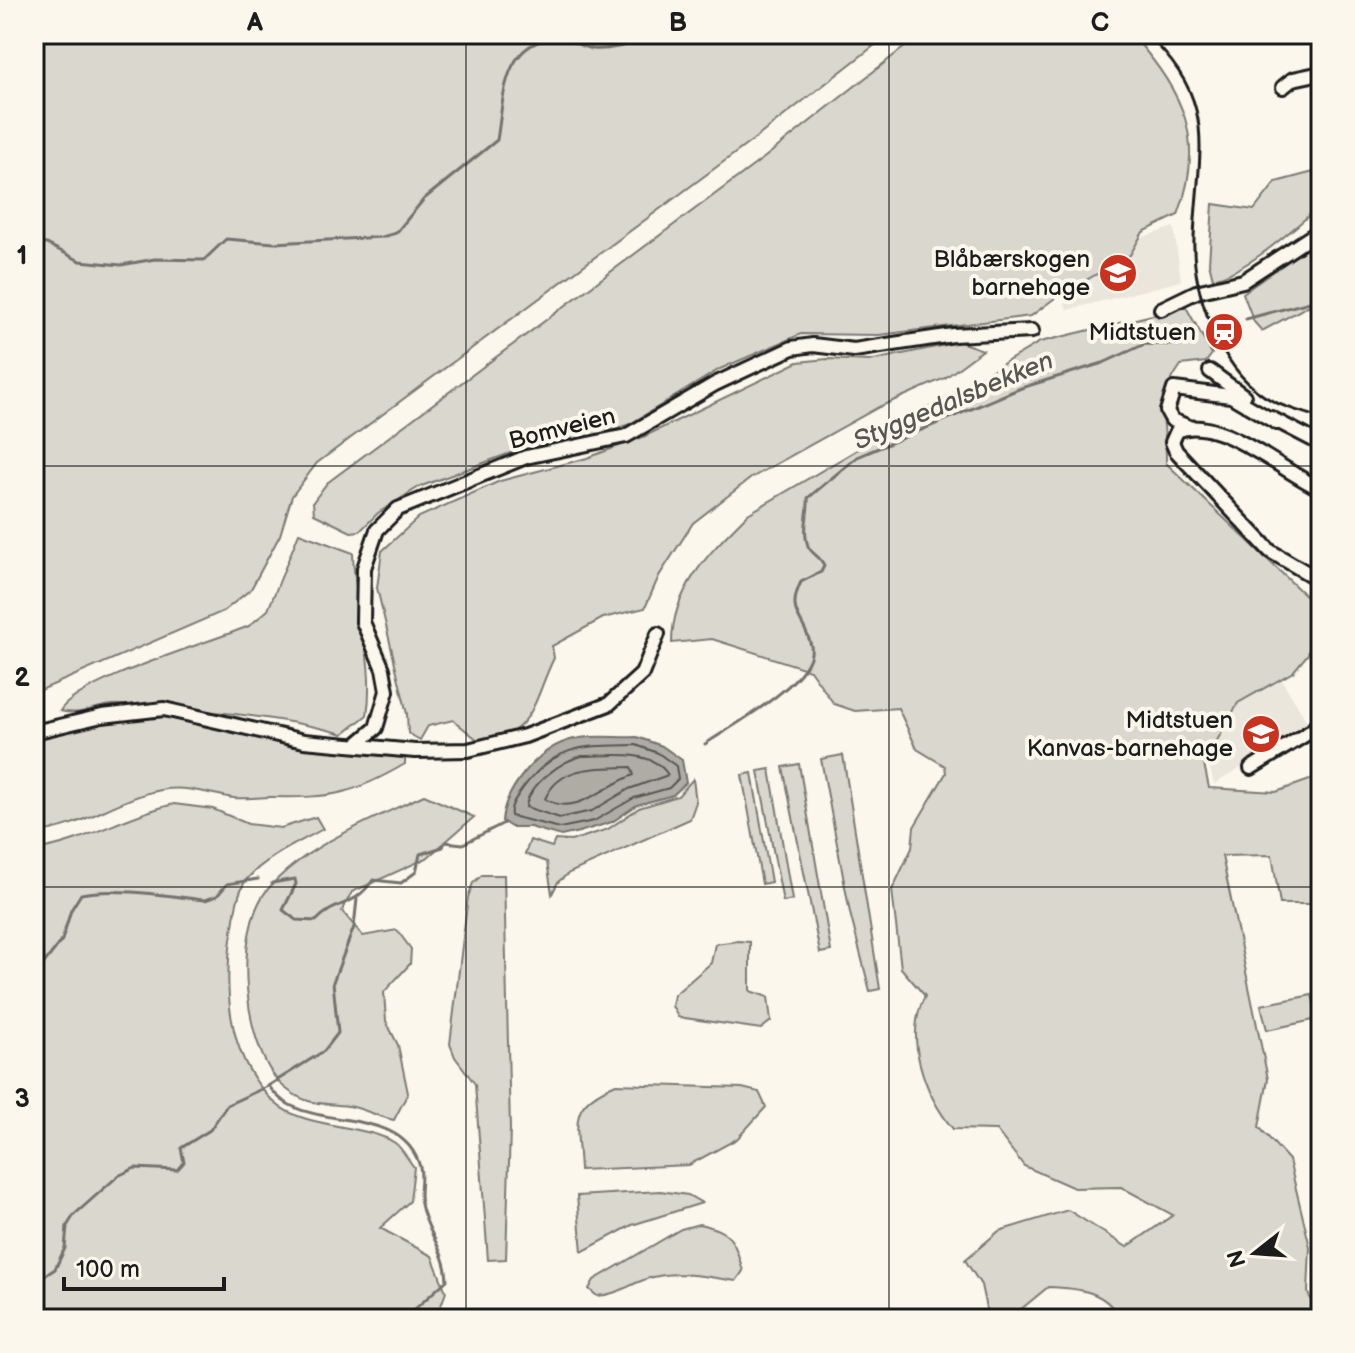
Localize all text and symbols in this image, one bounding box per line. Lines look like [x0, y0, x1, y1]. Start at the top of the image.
text: A [246, 8, 263, 39]
text: B [669, 8, 687, 39]
text: C [1091, 8, 1109, 39]
text: 1 [17, 241, 27, 272]
place label: Blåbærskogen barnehage [934, 245, 1090, 302]
school or university icon: Blåbærskogen barnehage [1097, 252, 1139, 294]
station icon: Midtstuen [1203, 311, 1245, 353]
place label: Midtstuen [1089, 318, 1196, 347]
water label: Styggedalsbekken [849, 345, 1058, 457]
street label: Bomveien [506, 401, 618, 456]
text: 2 [14, 663, 30, 694]
place label: Midtstuen Kanvas-barnehage [1027, 706, 1233, 763]
school or university icon: Midtstuen Kanvas-barnehage [1240, 713, 1282, 755]
text: 3 [14, 1084, 30, 1115]
north arrow [1215, 1213, 1295, 1293]
scale bar [64, 1241, 224, 1291]
text: N [1222, 1247, 1253, 1270]
text: 100 m [76, 1255, 140, 1284]

